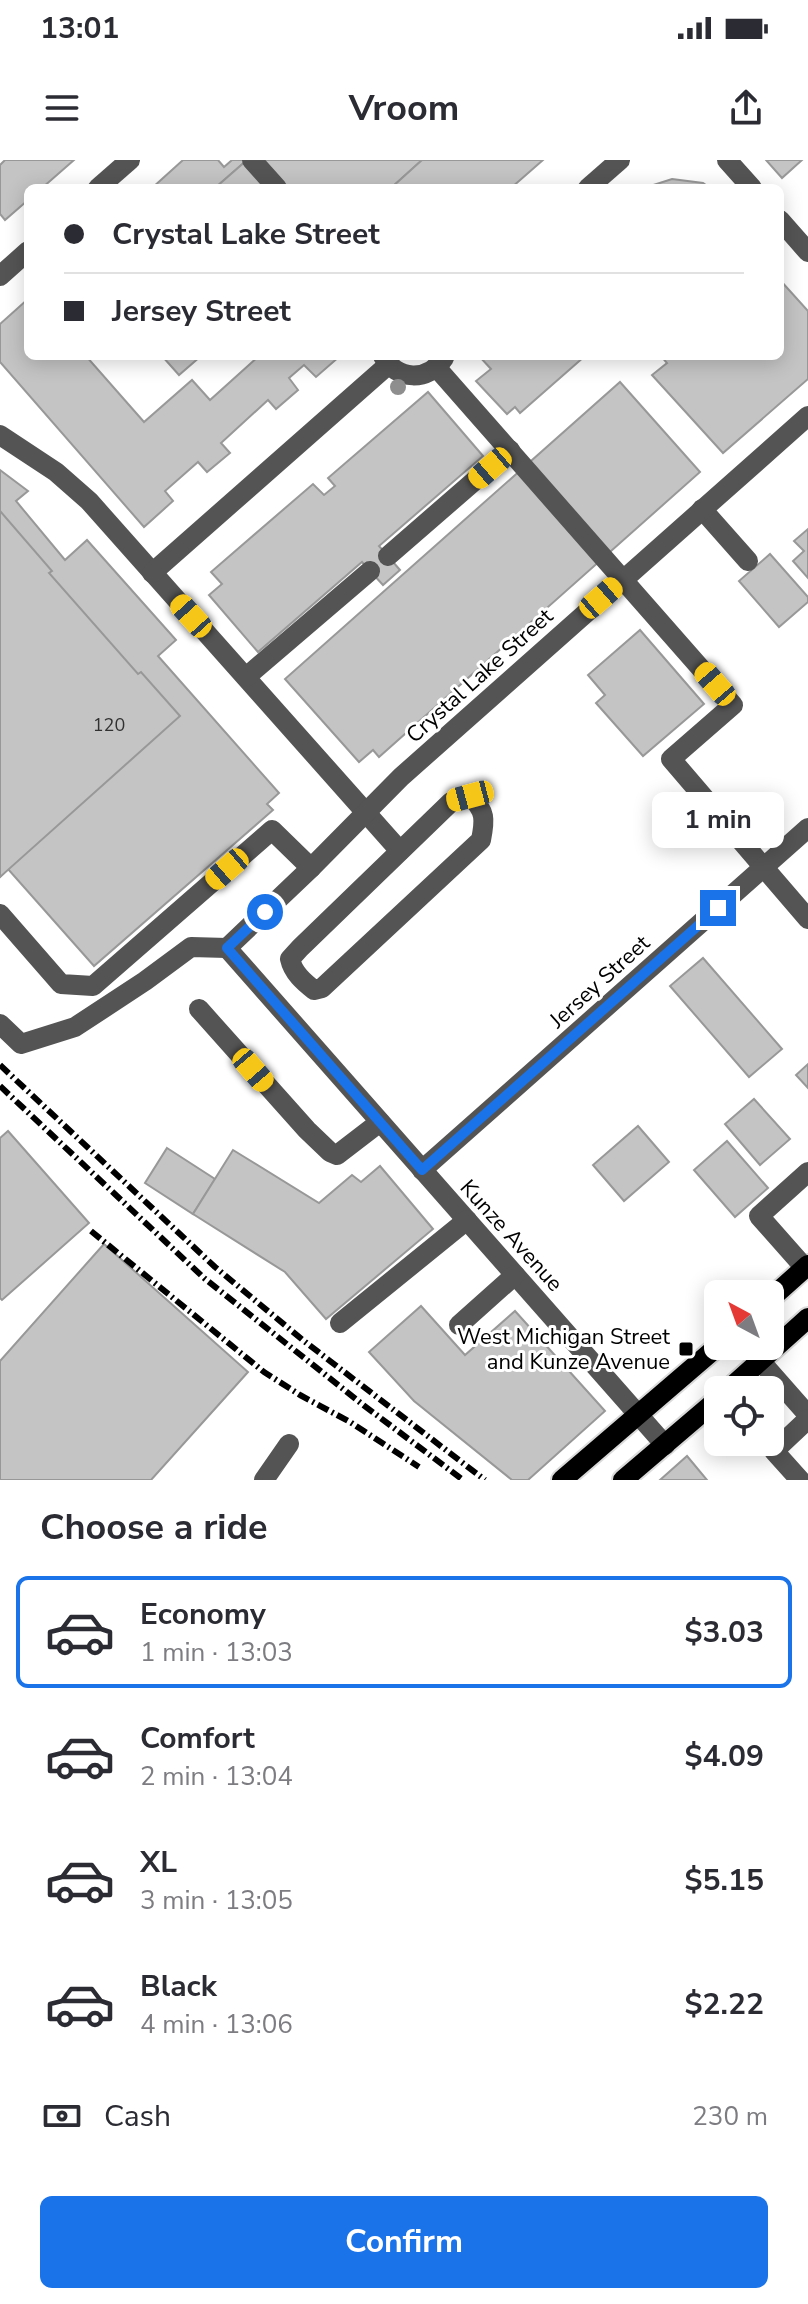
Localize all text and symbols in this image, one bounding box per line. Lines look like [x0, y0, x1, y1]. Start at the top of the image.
text: 13:01 [40, 8, 119, 49]
text: Vroom [349, 84, 459, 133]
icon: menu [40, 86, 84, 130]
icon: share [724, 86, 768, 130]
text: Crystal Lake Street [112, 214, 380, 255]
text: Jersey Street [112, 291, 291, 332]
car [464, 443, 516, 493]
car [575, 573, 627, 623]
car [166, 590, 216, 642]
street label: Crystal Lake Street [400, 601, 560, 750]
car [690, 658, 740, 710]
house number: 120 [93, 713, 125, 737]
car [444, 778, 496, 814]
callout: 1 min [652, 792, 784, 848]
text: 1 min [684, 802, 752, 837]
car [201, 844, 253, 894]
route end [700, 890, 736, 926]
route start [247, 894, 283, 930]
street label: Jersey Street [542, 928, 657, 1036]
car [228, 1044, 278, 1096]
street label: Kunze Avenue [453, 1173, 569, 1298]
north arrow [704, 1280, 784, 1360]
map controls [704, 1280, 784, 1456]
place label: West Michigan Street and Kunze Avenue [457, 1322, 670, 1377]
marker: West Michigan Street and Kunze Avenue [677, 1340, 695, 1358]
button: locate [704, 1376, 784, 1456]
text: Choose a ride [40, 1503, 268, 1552]
text: Economy [140, 1594, 266, 1635]
icon: car [44, 1596, 116, 1668]
text: $3.03 [685, 1612, 764, 1653]
text: 1 min · 13:03 [140, 1635, 293, 1670]
text: Comfort [140, 1718, 255, 1759]
icon: car [44, 1720, 116, 1792]
text: $4.09 [685, 1736, 764, 1777]
text: 2 min · 13:04 [140, 1759, 293, 1794]
text: XL [140, 1842, 177, 1883]
icon: car [44, 1844, 116, 1916]
text: $5.15 [685, 1860, 764, 1901]
text: 3 min · 13:05 [140, 1883, 293, 1918]
text: Black [140, 1966, 217, 2007]
icon: car [44, 1968, 116, 2040]
text: $2.22 [685, 1984, 764, 2025]
text: 4 min · 13:06 [140, 2007, 293, 2042]
icon: cash [40, 2094, 84, 2138]
text: Cash [104, 2096, 171, 2137]
text: 230 m [692, 2099, 768, 2134]
button: Confirm [40, 2196, 768, 2288]

